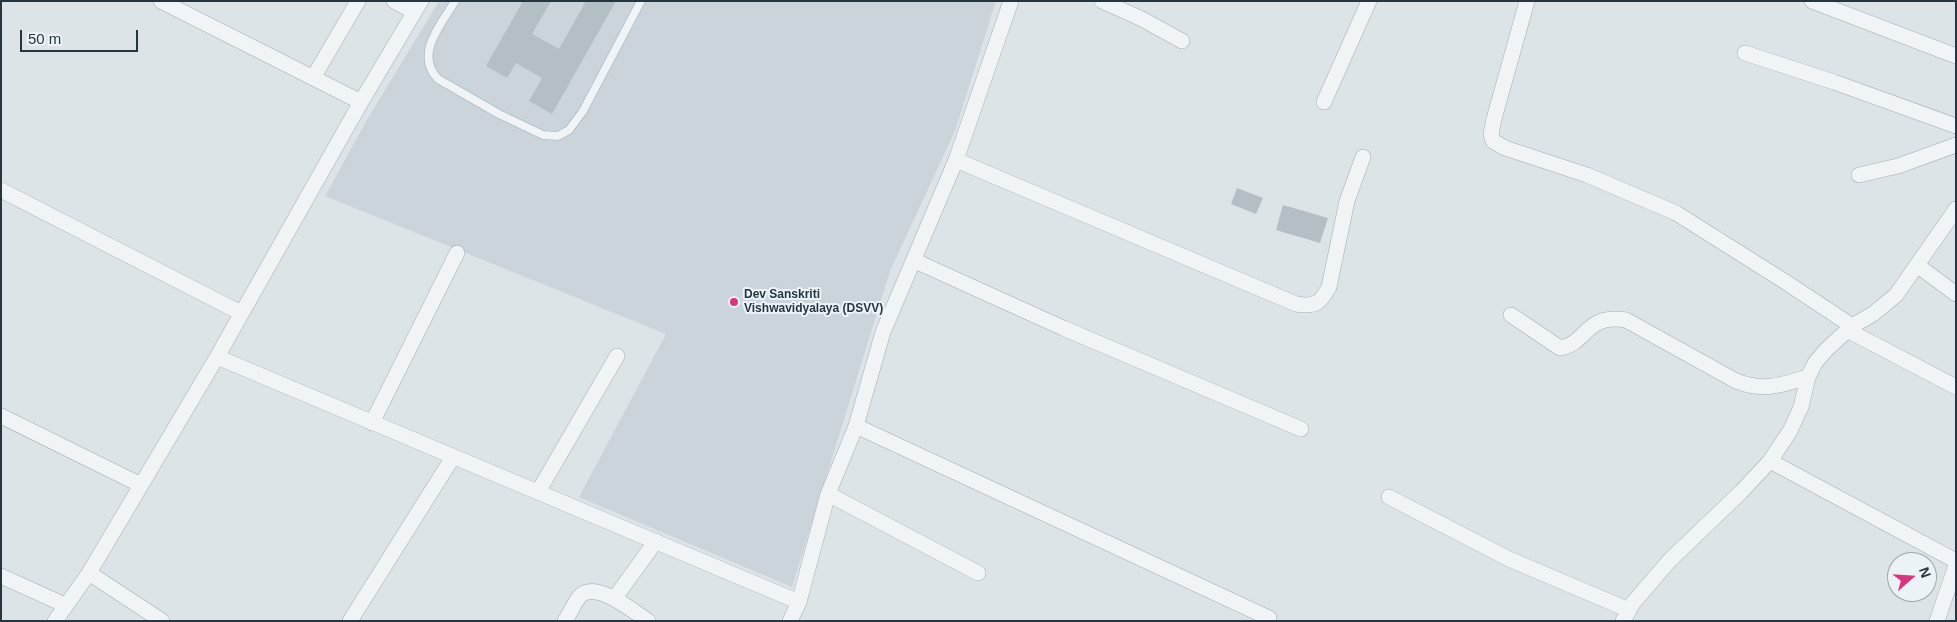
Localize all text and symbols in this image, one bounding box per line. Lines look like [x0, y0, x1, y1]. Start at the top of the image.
scale bar [22, 20, 140, 52]
text: 50 m [28, 30, 61, 47]
place label: Dev Sanskriti Vishwavidyalaya (DSVV) [744, 288, 883, 316]
marker: Dev Sanskriti Vishwavidyalaya (DSVV) [728, 296, 740, 308]
north arrow [1887, 552, 1937, 602]
text: N [1916, 565, 1934, 580]

